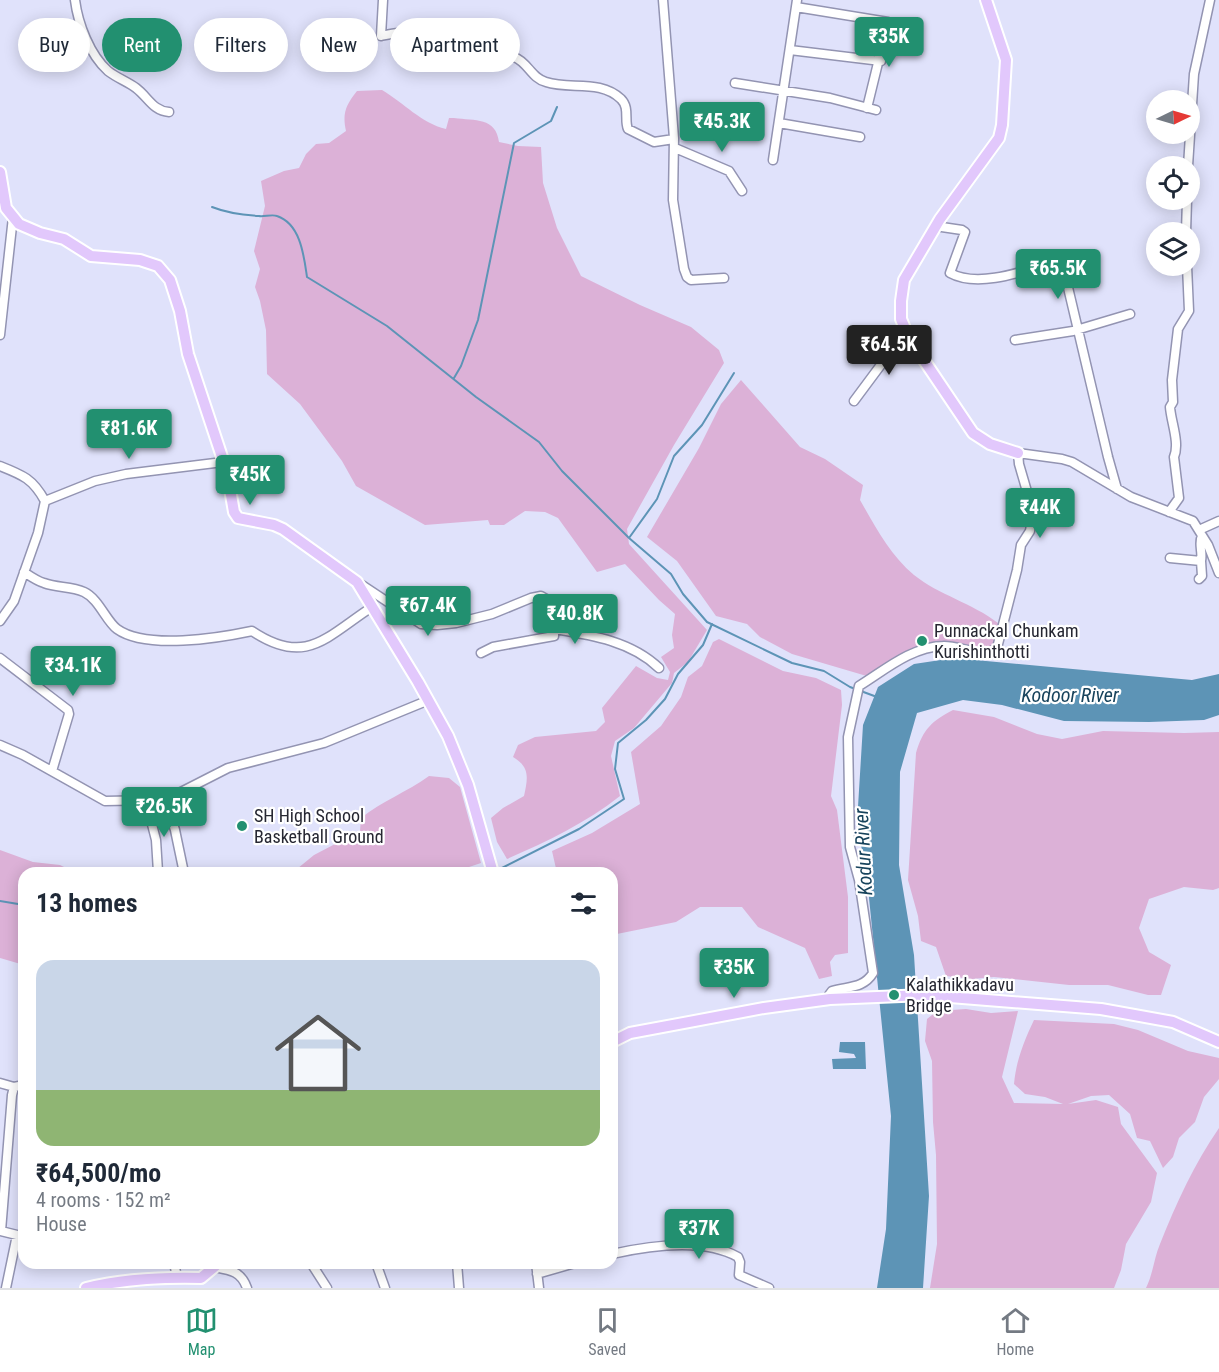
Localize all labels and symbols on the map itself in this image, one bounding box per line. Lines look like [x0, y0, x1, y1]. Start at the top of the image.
pin: ₹35K [853, 17, 925, 68]
north arrow [1146, 90, 1200, 144]
pin: ₹45.3K [673, 102, 771, 153]
pin: ₹65.5K [1009, 249, 1107, 300]
pin: ₹64.5K [840, 325, 938, 376]
pin: ₹81.6K [80, 409, 178, 460]
pin: ₹45K [214, 455, 286, 506]
pin: ₹44K [1004, 488, 1076, 539]
pin: ₹67.4K [379, 586, 477, 637]
pin: ₹40.8K [526, 594, 624, 645]
place label: Punnackal Chunkam Kurishinthotti [934, 620, 1079, 662]
marker: Punnackal Chunkam Kurishinthotti [915, 634, 929, 648]
pin: ₹34.1K [24, 646, 122, 697]
water label: Kodoor River [1021, 683, 1120, 707]
pin: ₹26.5K [115, 787, 213, 838]
place label: SH High School Basketball Ground [254, 805, 384, 847]
water label: Kodur River [849, 807, 877, 896]
marker: SH High School Basketball Ground [235, 819, 249, 833]
pin: ₹35K [698, 948, 770, 999]
place label: Kalathikkadavu Bridge [906, 974, 1014, 1016]
marker: Kalathikkadavu Bridge [887, 988, 901, 1002]
pin: ₹37K [663, 1209, 735, 1260]

